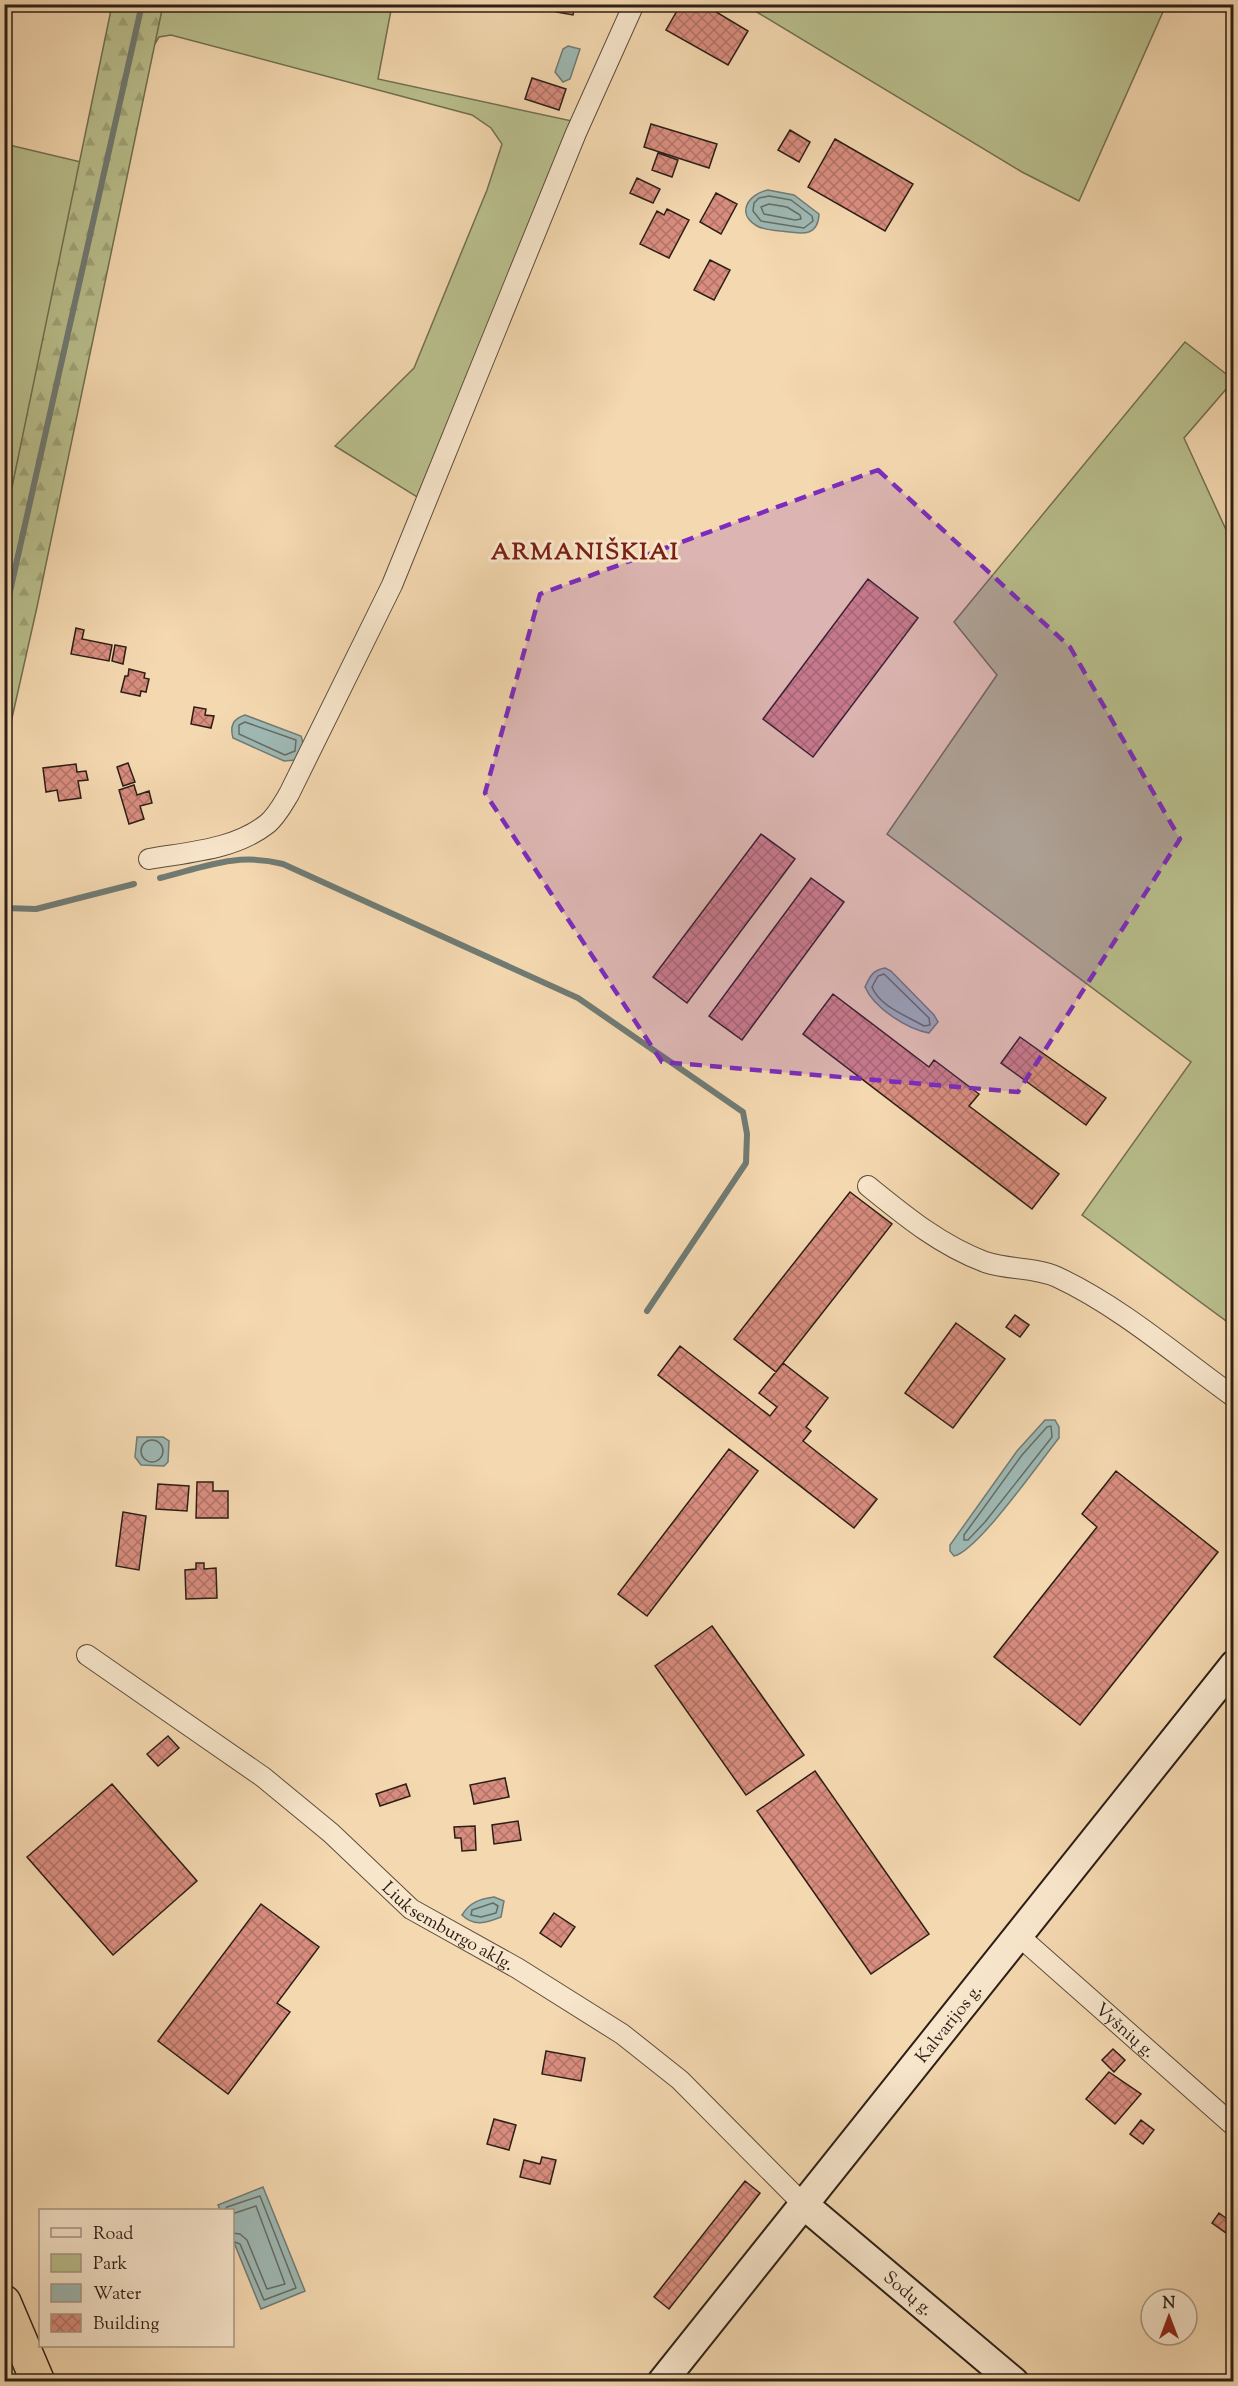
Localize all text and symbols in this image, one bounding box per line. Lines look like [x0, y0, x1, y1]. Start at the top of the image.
district label: ARMANIŠKIAI [491, 536, 679, 570]
street label: Liuksemburgo aklg. [375, 1877, 518, 1979]
street label: Kalvarijos g. [910, 1979, 989, 2070]
street label: Vyšnių g. [1088, 1998, 1160, 2065]
legend [39, 2209, 234, 2347]
text: Road [93, 2222, 133, 2248]
text: Park [93, 2252, 128, 2278]
street label: Sodų g. [877, 2266, 938, 2323]
text: Water [93, 2282, 142, 2308]
north arrow [1139, 2287, 1199, 2347]
text: N [1163, 2293, 1176, 2316]
text: Building [93, 2312, 159, 2338]

